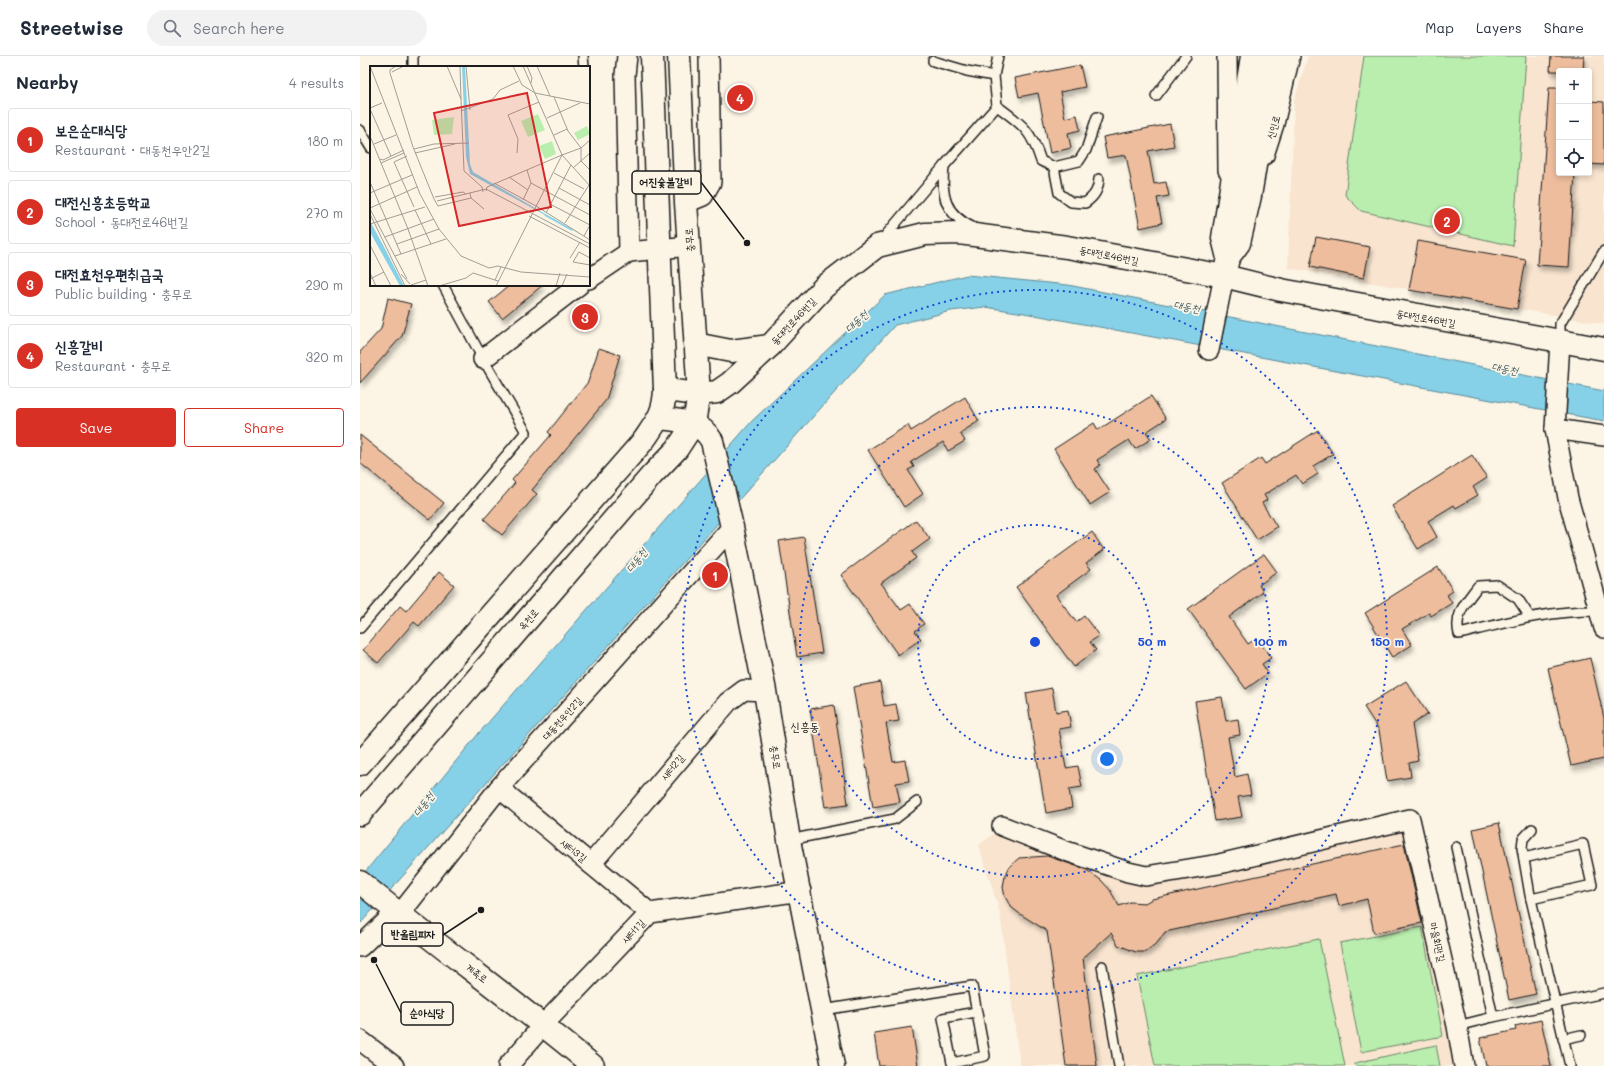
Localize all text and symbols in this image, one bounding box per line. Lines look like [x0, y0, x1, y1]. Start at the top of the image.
search box [147, 10, 427, 46]
text: Streetwise [20, 15, 123, 40]
icon: search [161, 17, 183, 39]
text: Search here [193, 18, 285, 38]
text: Map [1425, 18, 1454, 37]
text: Layers [1476, 18, 1522, 37]
text: Share [1544, 18, 1584, 37]
inset map [370, 66, 590, 286]
map controls [1556, 68, 1592, 176]
button: + [1556, 68, 1592, 104]
text: Nearby [16, 71, 78, 93]
text: 4 results [289, 74, 344, 91]
pin: 4 [727, 83, 753, 113]
button: − [1556, 104, 1592, 140]
street label: 신인로 [1263, 113, 1283, 141]
text: 보은순대식당 [55, 120, 127, 140]
text: 1 [27, 132, 33, 149]
text: 180 m [307, 132, 343, 149]
button: locate [1556, 140, 1592, 176]
text: Restaurant · 대동천우안2길 [55, 141, 210, 158]
callout: 어진숯불갈비 [632, 171, 701, 194]
text: 어진숯불갈비 [639, 174, 693, 189]
text: 대전신흥초등학교 [55, 192, 152, 212]
text: 2 [26, 204, 34, 221]
text: 270 m [306, 204, 343, 221]
pin: 2 [1434, 206, 1460, 236]
text: School · 동대전로46번길 [55, 213, 188, 230]
street label: 충무로 [681, 227, 697, 253]
street label: 동대전로46번길 [1078, 242, 1140, 268]
text: 대전효천우편취급국 [55, 264, 164, 284]
text: 3 [26, 276, 34, 293]
text: 290 m [306, 276, 343, 293]
text: Public building · 충무로 [55, 285, 192, 302]
street label: 동대전로46번길 [767, 294, 819, 348]
water label: 대동천 [1173, 296, 1203, 316]
pin: 3 [572, 302, 598, 332]
water label: 대동천 [841, 306, 872, 335]
street label: 동대전로46번길 [1395, 306, 1457, 330]
text: 신흥갈비 [55, 336, 103, 356]
text: 4 [26, 348, 34, 365]
text: 320 m [306, 348, 343, 365]
text: Restaurant · 충무로 [55, 357, 172, 374]
water label: 대동천 [1491, 358, 1521, 378]
button: Save [16, 408, 176, 447]
button: Share [184, 408, 344, 447]
water label: 대동천 [622, 544, 651, 575]
pin: 1 [702, 560, 728, 590]
street label: 옥천로 [515, 605, 541, 633]
text: 50 m [1138, 633, 1166, 649]
text: 100 m [1253, 633, 1287, 649]
text: 150 m [1370, 633, 1404, 649]
centre of rings [1028, 635, 1042, 649]
street label: 대동천우안2길 [539, 693, 585, 743]
district label: 신흥동 [791, 718, 819, 734]
street label: 충무로 [767, 744, 785, 770]
your location [1097, 749, 1117, 769]
street label: 새터2길 [657, 751, 687, 783]
water label: 대동천 [409, 788, 438, 819]
street label: 새터3길 [558, 835, 590, 865]
street label: 새터1길 [618, 916, 648, 946]
street label: 마을회관길 [1427, 921, 1449, 963]
callout: 반올림피자 [382, 923, 443, 946]
text: 반올림피자 [391, 926, 435, 941]
street label: 계족로 [463, 960, 491, 986]
callout: 순아식당 [401, 1002, 453, 1025]
text: 순아식당 [409, 1005, 445, 1020]

